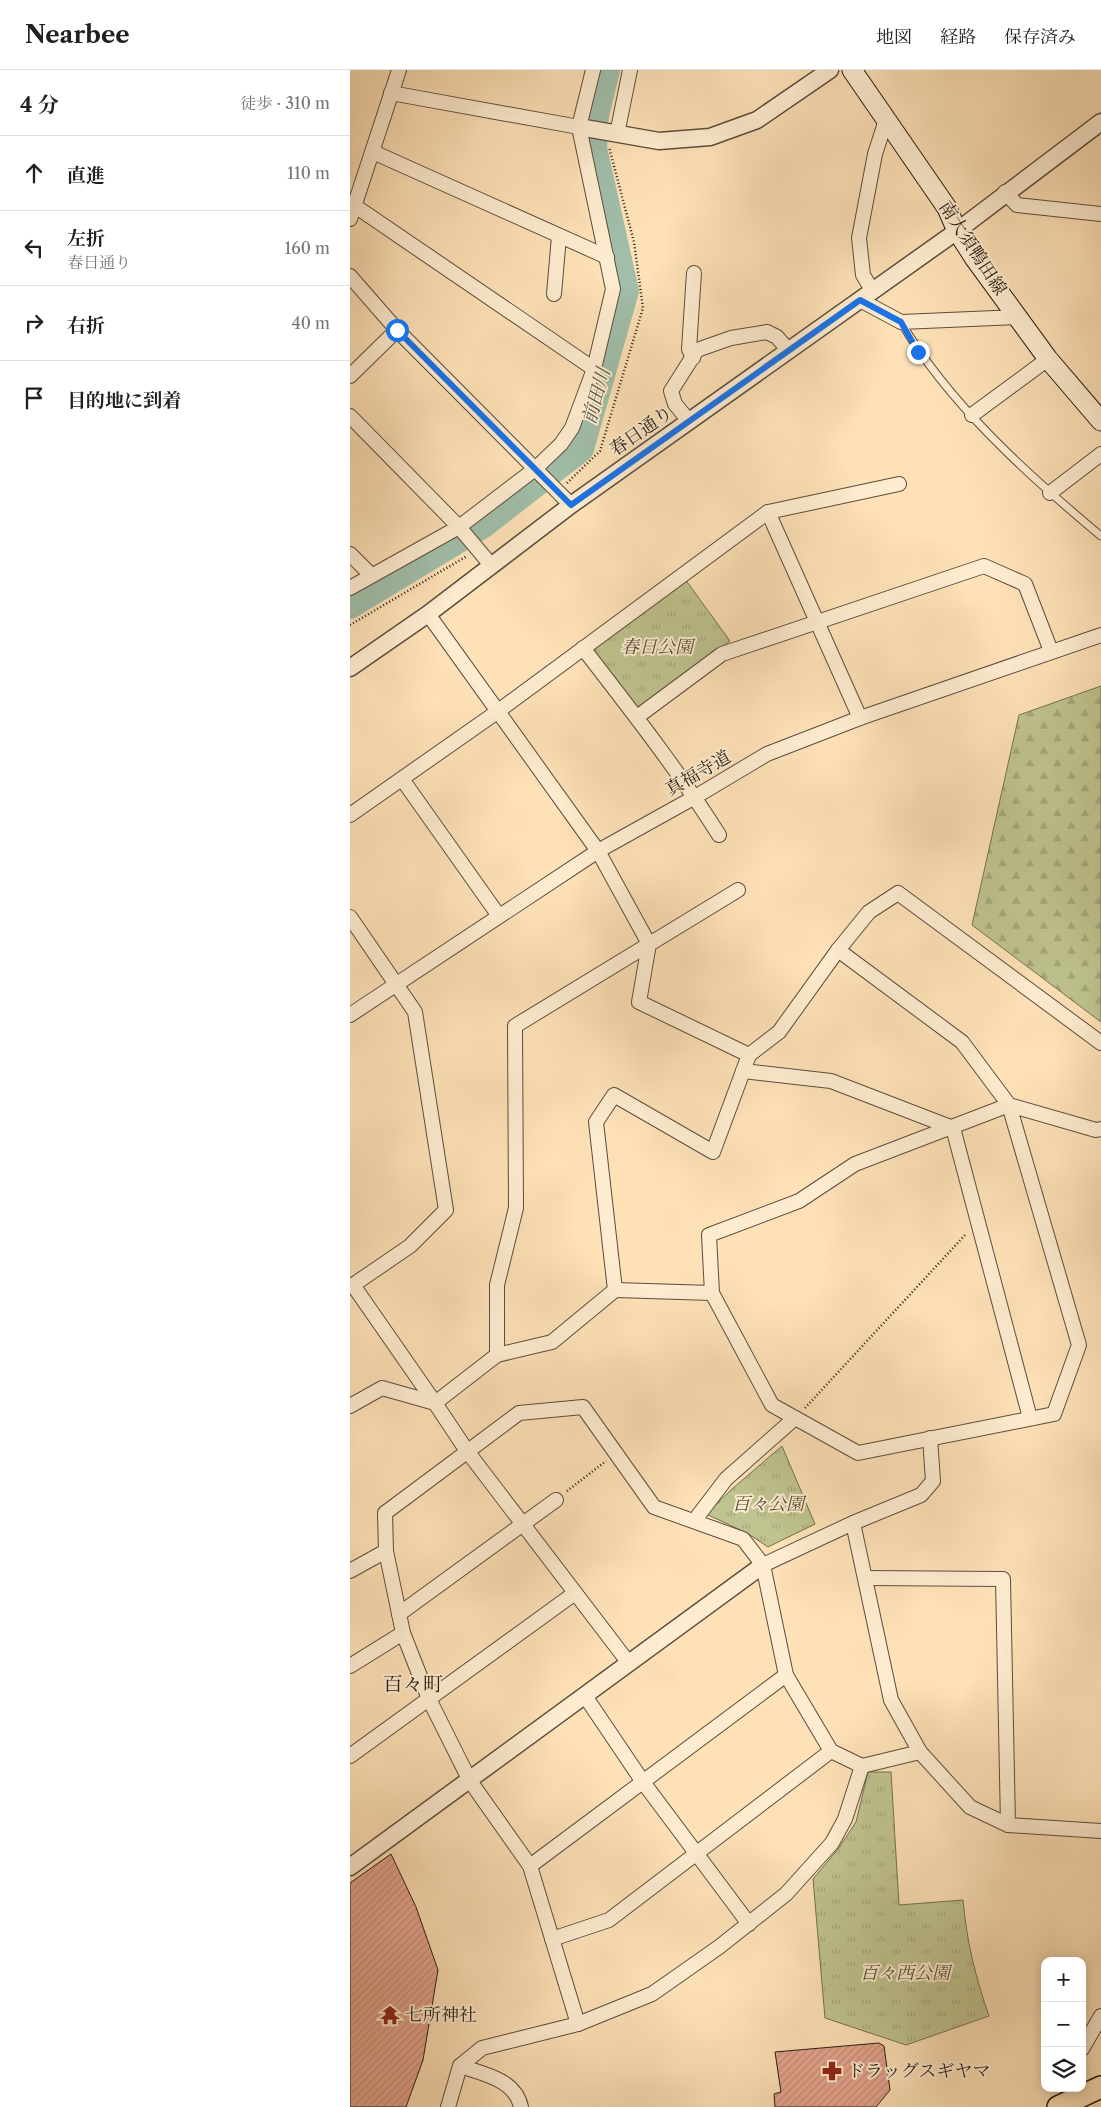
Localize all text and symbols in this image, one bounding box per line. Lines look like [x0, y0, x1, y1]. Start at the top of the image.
text: Nearbee [25, 20, 130, 49]
text: 地図 [876, 26, 912, 48]
text: 経路 [940, 26, 976, 48]
text: 保存済み [1004, 26, 1076, 48]
text: 4 分 [20, 92, 59, 117]
text: 徒歩 · 310 m [240, 93, 330, 113]
icon: ahead [20, 159, 48, 187]
text: 110 m [287, 163, 330, 183]
text: 直進 [67, 164, 105, 187]
street label: 南大須鴨田線 [934, 197, 1012, 299]
text: 左折 [67, 227, 105, 250]
icon: left [20, 234, 48, 262]
text: 160 m [285, 238, 330, 258]
text: 春日通り [67, 252, 131, 272]
icon: right [20, 309, 48, 337]
text: 40 m [291, 313, 330, 333]
text: 右折 [67, 314, 105, 337]
route start [386, 319, 409, 342]
route end [907, 341, 930, 364]
water label: 前田川 [577, 364, 615, 427]
icon: arrive [20, 384, 48, 412]
text: 目的地に到着 [67, 389, 181, 412]
street label: 春日通り [605, 401, 677, 461]
park label: 春日公園 [621, 636, 696, 658]
street label: 真福寺道 [661, 745, 735, 801]
park label: 百々公園 [732, 1493, 807, 1515]
district label: 百々町 [383, 1672, 443, 1696]
map controls [1041, 1957, 1086, 2092]
button: + [1041, 1957, 1086, 2002]
park label: 百々西公園 [860, 1962, 953, 1984]
button: − [1041, 2002, 1086, 2047]
temple icon: 七所神社 [379, 2004, 401, 2026]
place label: 七所神社 [405, 2004, 477, 2026]
button: layers [1041, 2047, 1086, 2092]
pharmacy icon: ドラッグスギヤマ [821, 2060, 843, 2082]
place label: ドラッグスギヤマ [847, 2060, 990, 2082]

